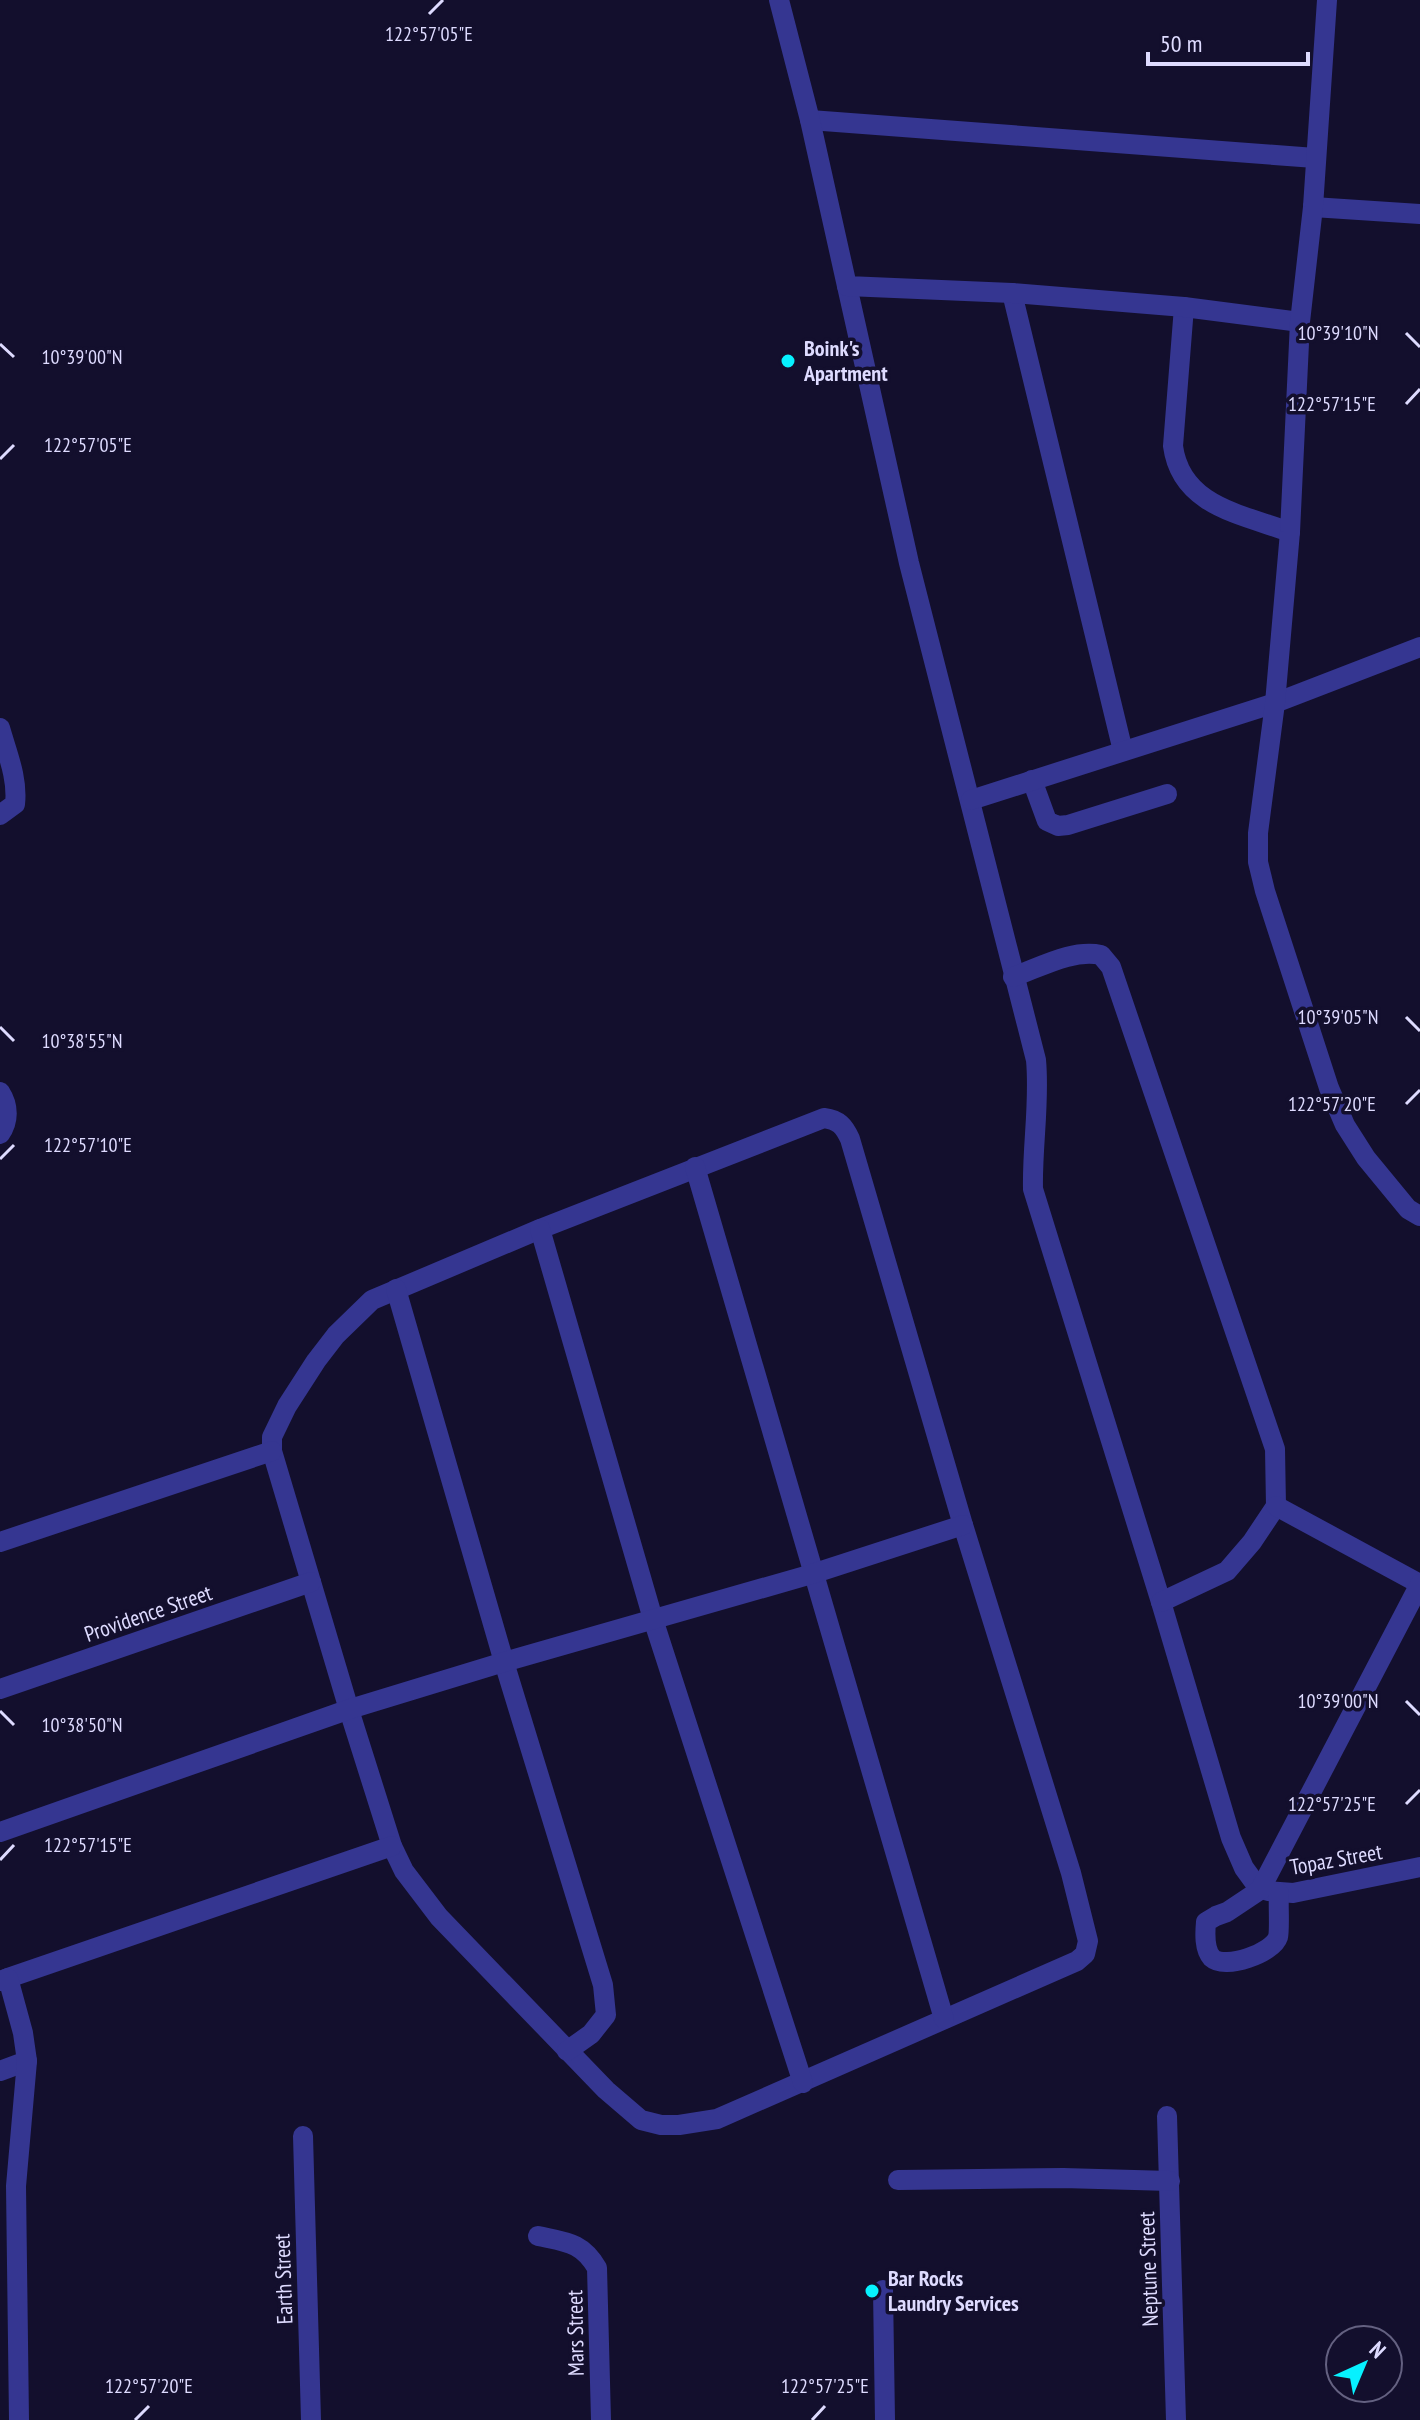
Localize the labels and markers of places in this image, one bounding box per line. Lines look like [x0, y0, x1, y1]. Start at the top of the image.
place label: Boink's Apartment [803, 334, 888, 387]
marker: Boink's Apartment [779, 352, 797, 370]
place label: Bar Rocks Laundry Services [888, 2264, 1019, 2317]
marker: Bar Rocks Laundry Services [863, 2282, 881, 2300]

